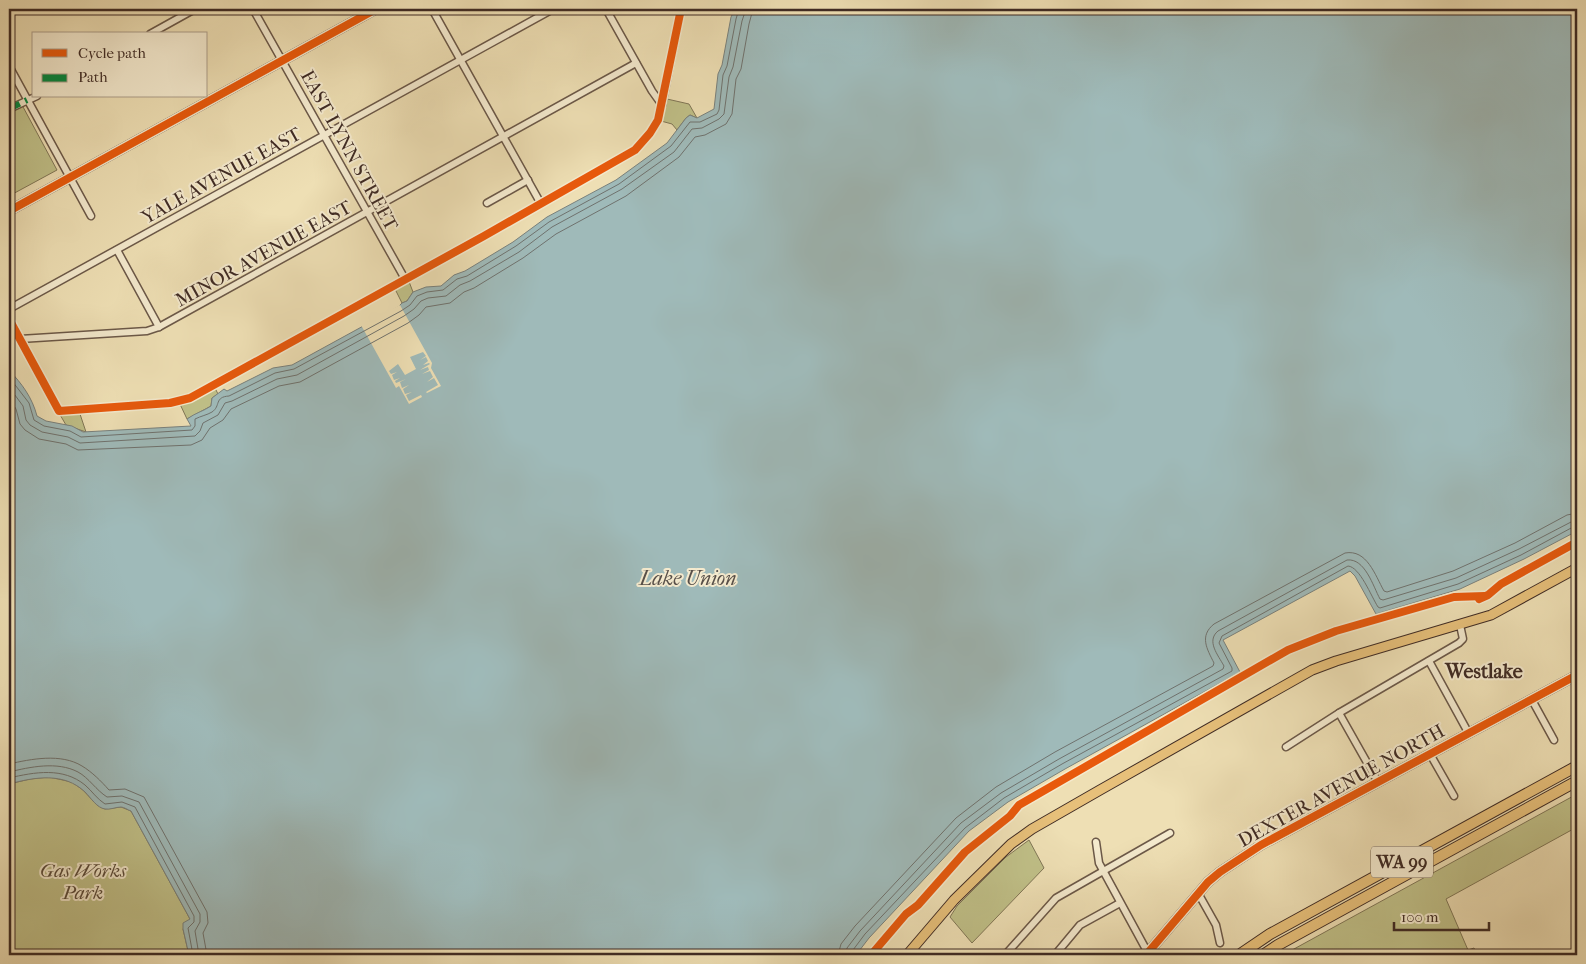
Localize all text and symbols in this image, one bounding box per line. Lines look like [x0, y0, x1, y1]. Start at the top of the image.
legend [32, 32, 208, 98]
text: Cycle path [78, 44, 146, 62]
street label: EAST LYNN STREET [296, 67, 402, 235]
text: Path [78, 68, 108, 86]
street label: YALE AVENUE EAST [137, 123, 305, 229]
street label: MINOR AVENUE EAST [171, 196, 356, 312]
water label: Lake Union [638, 567, 736, 590]
district label: Westlake [1444, 660, 1523, 683]
street label: DEXTER AVENUE NORTH [1234, 720, 1449, 852]
road number: WA 99 [1371, 846, 1433, 878]
park label: Gas Works Park [40, 860, 127, 904]
scale bar [1394, 899, 1488, 931]
text: 100 m [1401, 908, 1439, 926]

